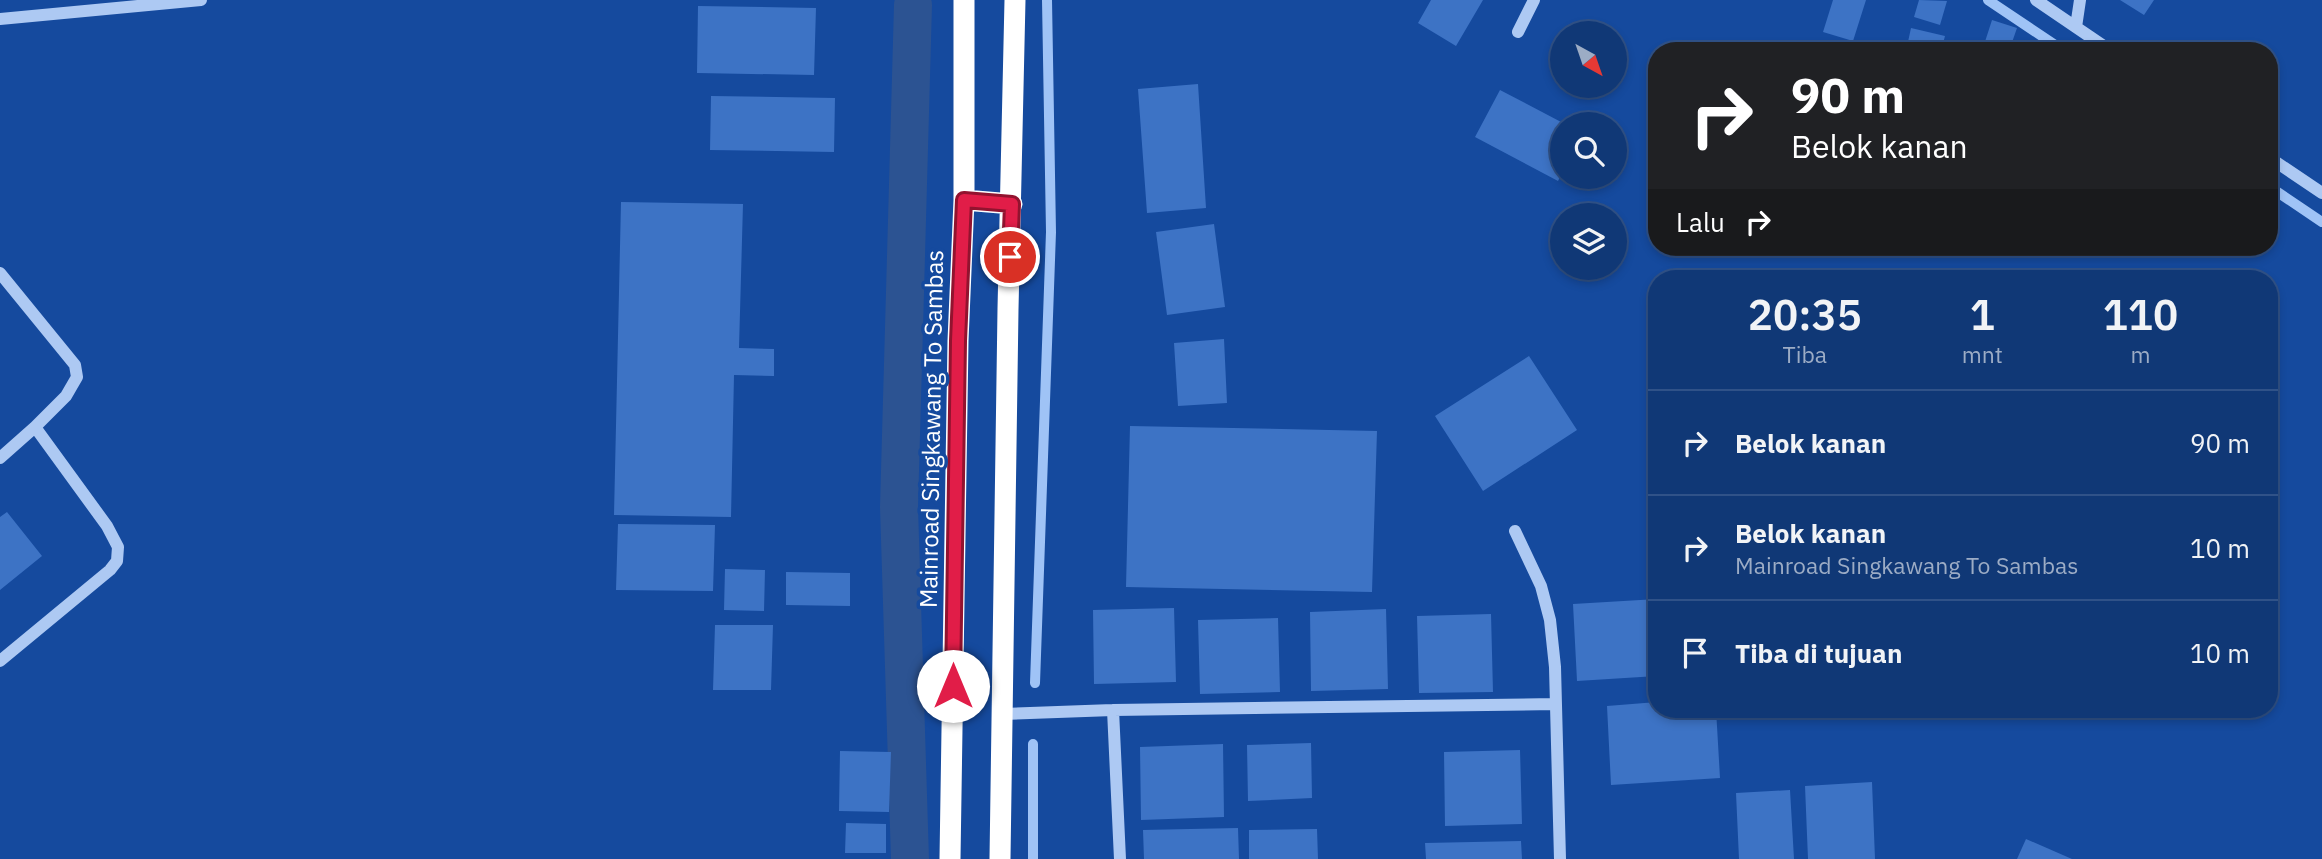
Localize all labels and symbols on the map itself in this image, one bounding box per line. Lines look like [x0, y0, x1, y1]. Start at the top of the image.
north arrow [1550, 21, 1628, 98]
pin [980, 227, 1040, 287]
street label: Mainroad Singkawang To Sambas [912, 250, 950, 608]
position arrow [916, 649, 990, 723]

